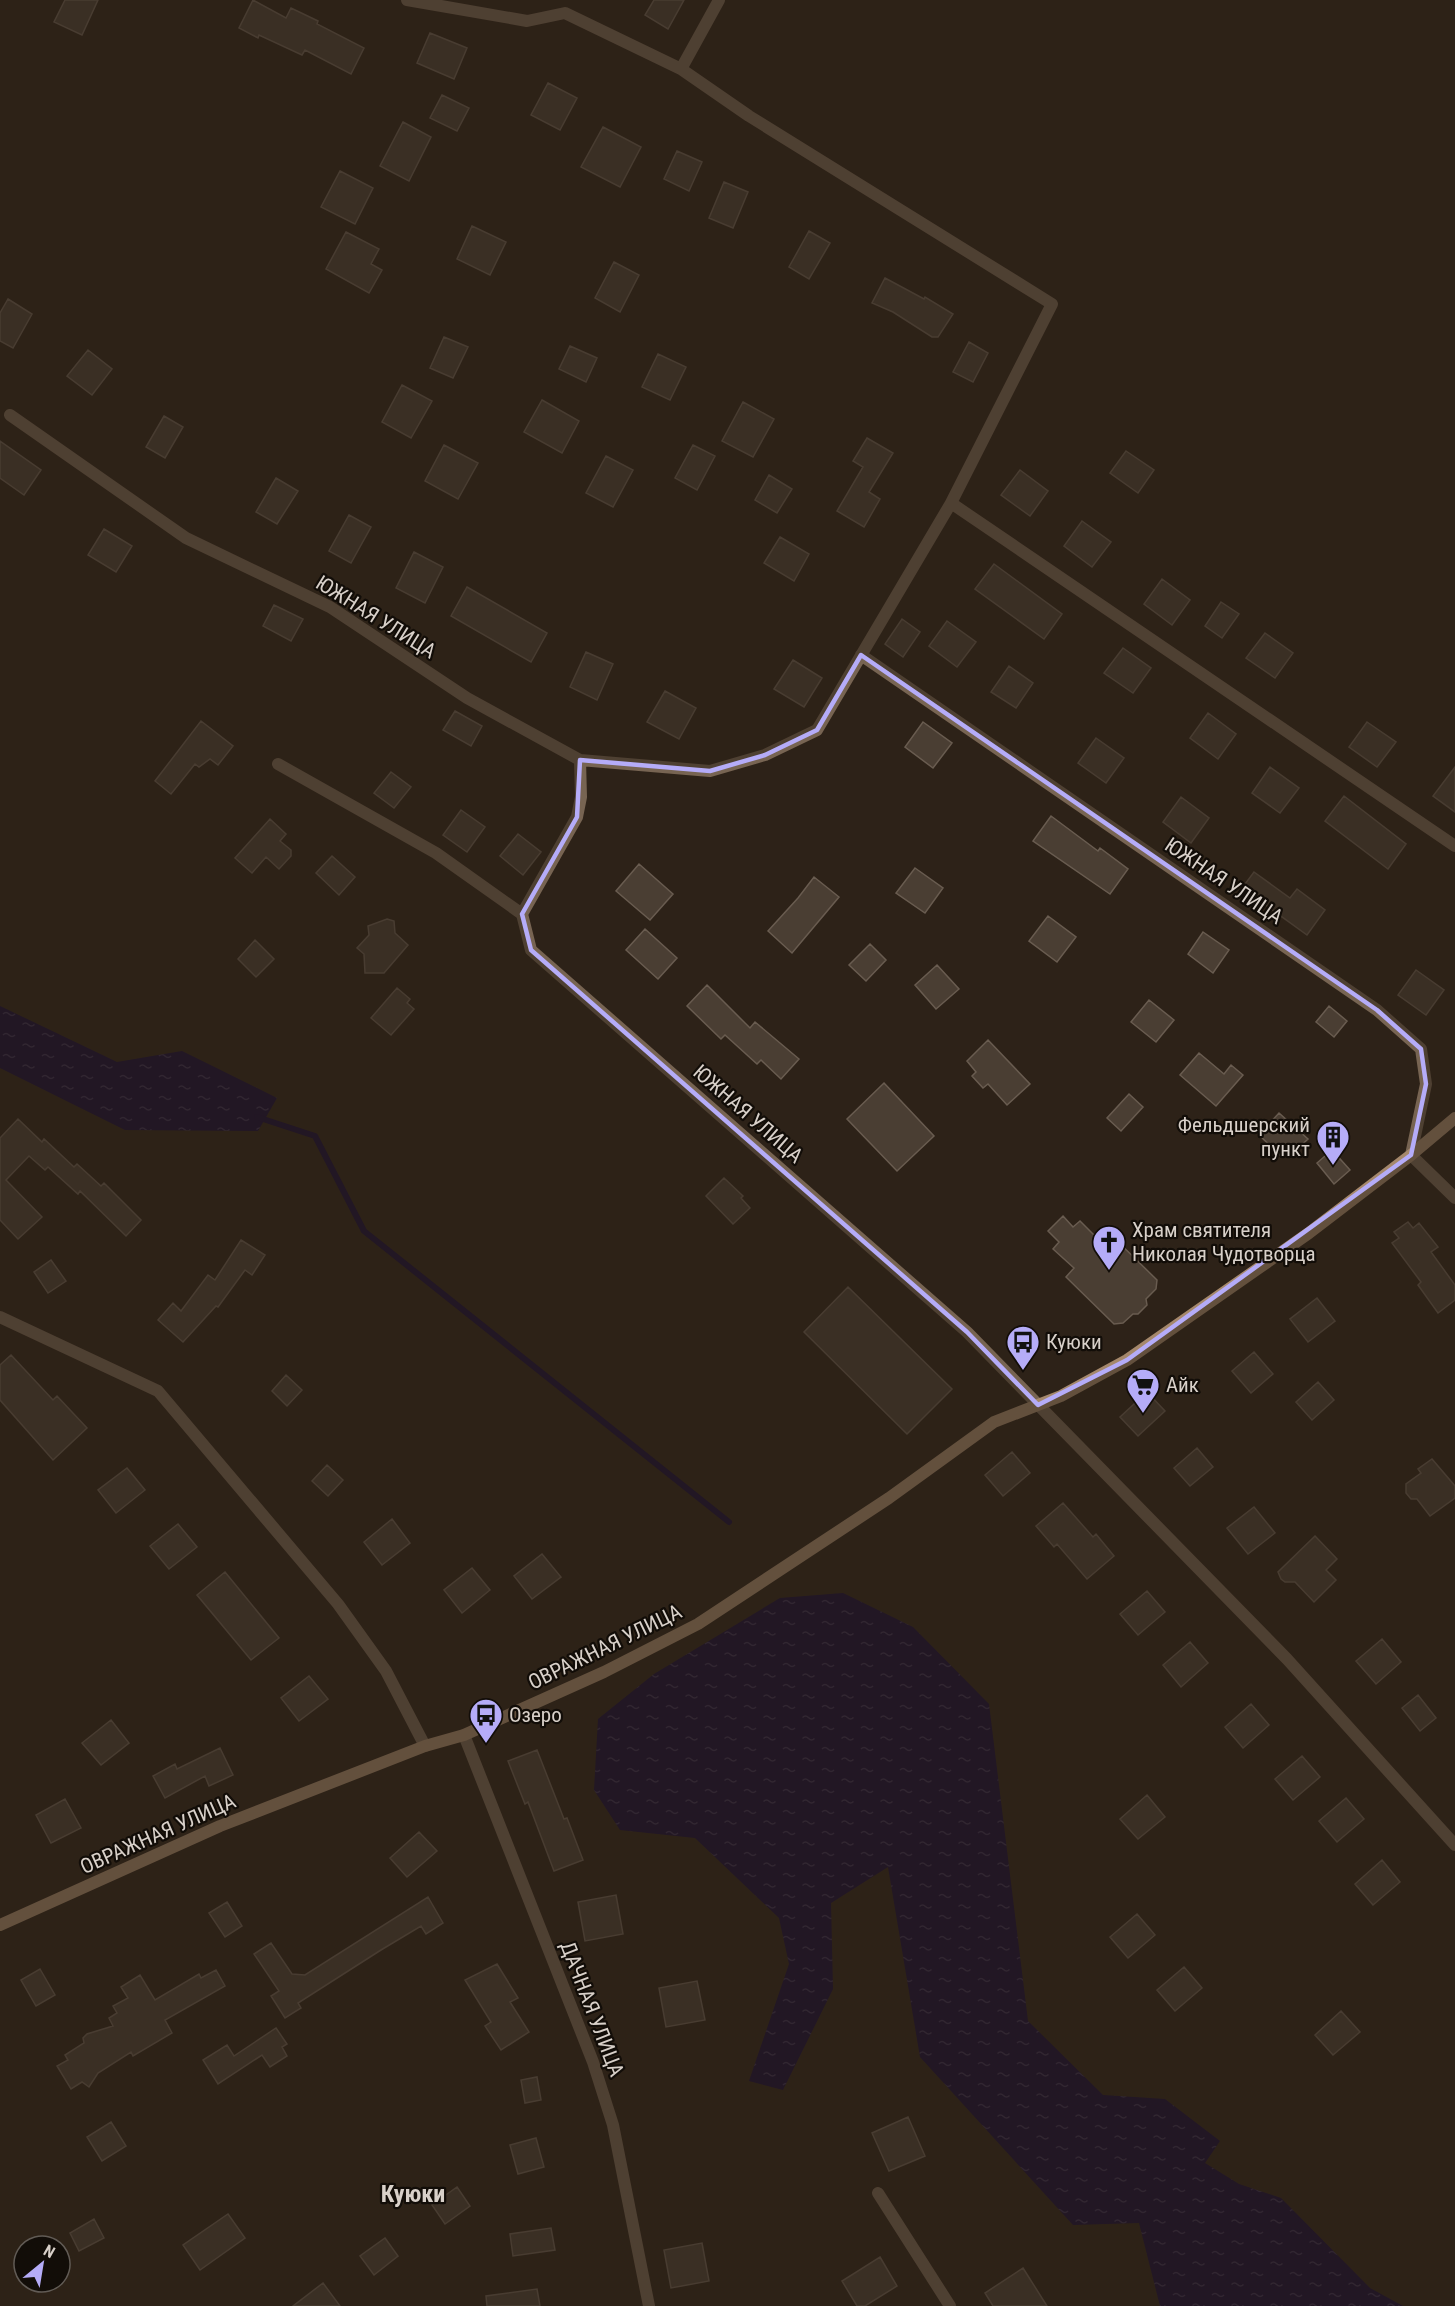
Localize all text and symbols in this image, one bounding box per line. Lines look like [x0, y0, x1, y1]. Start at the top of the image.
street label: ЮЖНАЯ УЛИЦА [312, 571, 440, 663]
street label: ЮЖНАЯ УЛИЦА [1161, 833, 1287, 929]
street label: ЮЖНАЯ УЛИЦА [688, 1060, 808, 1168]
place label: Фельдшерский пункт [1178, 1113, 1310, 1161]
building icon: Фельдшерский пункт [1315, 1119, 1351, 1166]
place label: Храм святителя Николая Чудотворца [1132, 1218, 1316, 1266]
church icon: Храм святителя Николая Чудотворца [1091, 1224, 1127, 1271]
bus stop icon: Куюки [1005, 1324, 1041, 1371]
place label: Куюки [1046, 1330, 1102, 1354]
supermarket icon: Айк [1125, 1367, 1161, 1414]
place label: Айк [1166, 1373, 1199, 1397]
street label: ОВРАЖНАЯ УЛИЦА [524, 1599, 686, 1695]
bus stop icon: Озеро [468, 1697, 504, 1744]
place label: Озеро [509, 1703, 562, 1727]
street label: ОВРАЖНАЯ УЛИЦА [77, 1789, 239, 1879]
street label: ДАЧНАЯ УЛИЦА [555, 1938, 629, 2080]
district label: Куюки [381, 2180, 445, 2208]
north arrow [12, 2234, 72, 2294]
text: N [40, 2241, 58, 2262]

